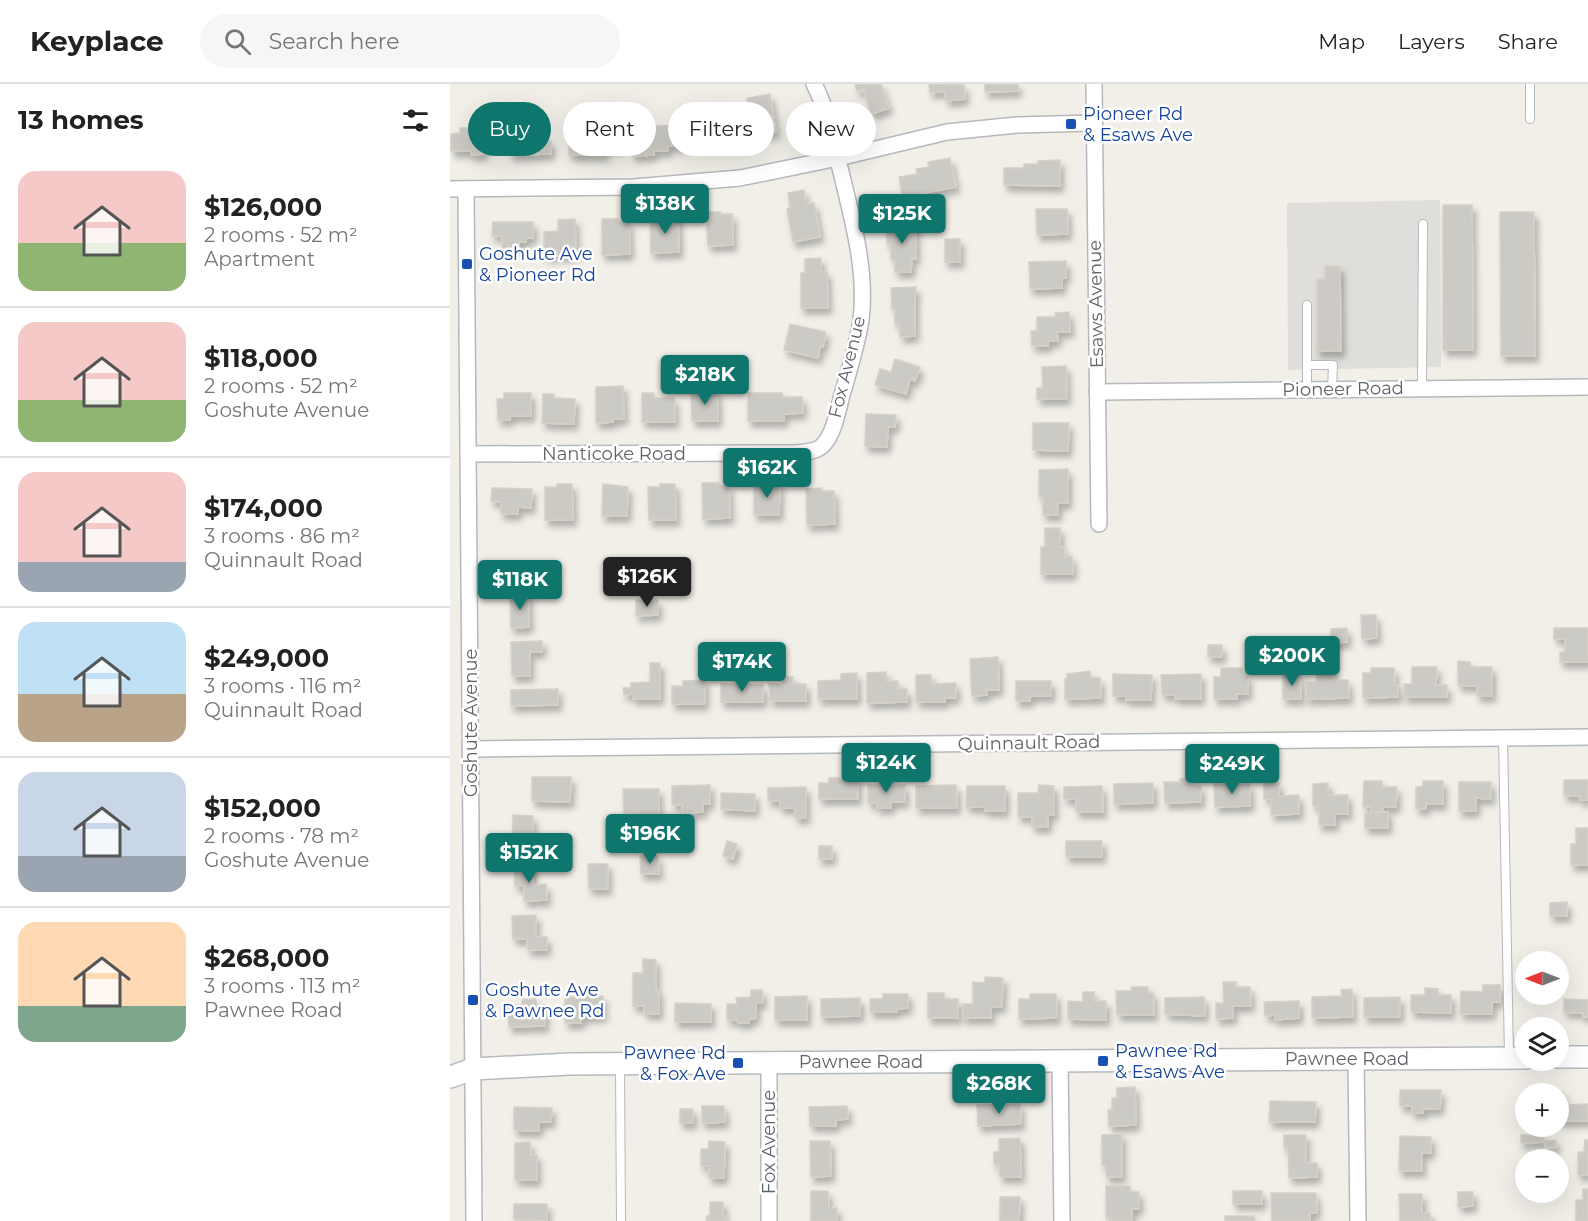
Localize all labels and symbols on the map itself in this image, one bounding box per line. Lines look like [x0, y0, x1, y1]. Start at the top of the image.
place label: Pioneer Rd & Esaws Ave [1083, 103, 1193, 146]
marker: Pioneer Rd & Esaws Ave [1064, 117, 1078, 131]
pin: $138K [623, 184, 707, 235]
pin: $125K [860, 194, 944, 245]
street label: Esaws Avenue [1084, 240, 1108, 368]
place label: Goshute Ave & Pioneer Rd [479, 243, 596, 286]
marker: Goshute Ave & Pioneer Rd [460, 257, 474, 271]
street label: Fox Avenue [824, 314, 870, 420]
pin: $218K [663, 355, 747, 406]
street label: Pioneer Road [1282, 377, 1404, 401]
street label: Nanticoke Road [542, 443, 686, 465]
pin: $162K [725, 448, 809, 499]
pin: $126K [605, 557, 689, 608]
pin: $118K [478, 560, 562, 611]
pin: $200K [1250, 636, 1334, 687]
pin: $174K [700, 642, 784, 693]
street label: Goshute Avenue [460, 649, 482, 797]
street label: Quinnault Road [957, 731, 1101, 755]
pin: $124K [844, 743, 928, 794]
pin: $249K [1190, 744, 1274, 795]
pin: $196K [608, 814, 692, 865]
pin: $152K [487, 833, 571, 884]
north arrow [1515, 951, 1569, 1005]
place label: Goshute Ave & Pawnee Rd [485, 979, 605, 1022]
marker: Goshute Ave & Pawnee Rd [466, 993, 480, 1007]
place label: Pawnee Rd & Esaws Ave [1115, 1040, 1225, 1083]
place label: Pawnee Rd & Fox Ave [623, 1042, 726, 1085]
street label: Pawnee Road [1285, 1048, 1409, 1070]
street label: Pawnee Road [799, 1051, 923, 1073]
marker: Pawnee Rd & Esaws Ave [1096, 1054, 1110, 1068]
marker: Pawnee Rd & Fox Ave [731, 1056, 745, 1070]
pin: $268K [957, 1064, 1041, 1115]
street label: Fox Avenue [758, 1090, 780, 1194]

